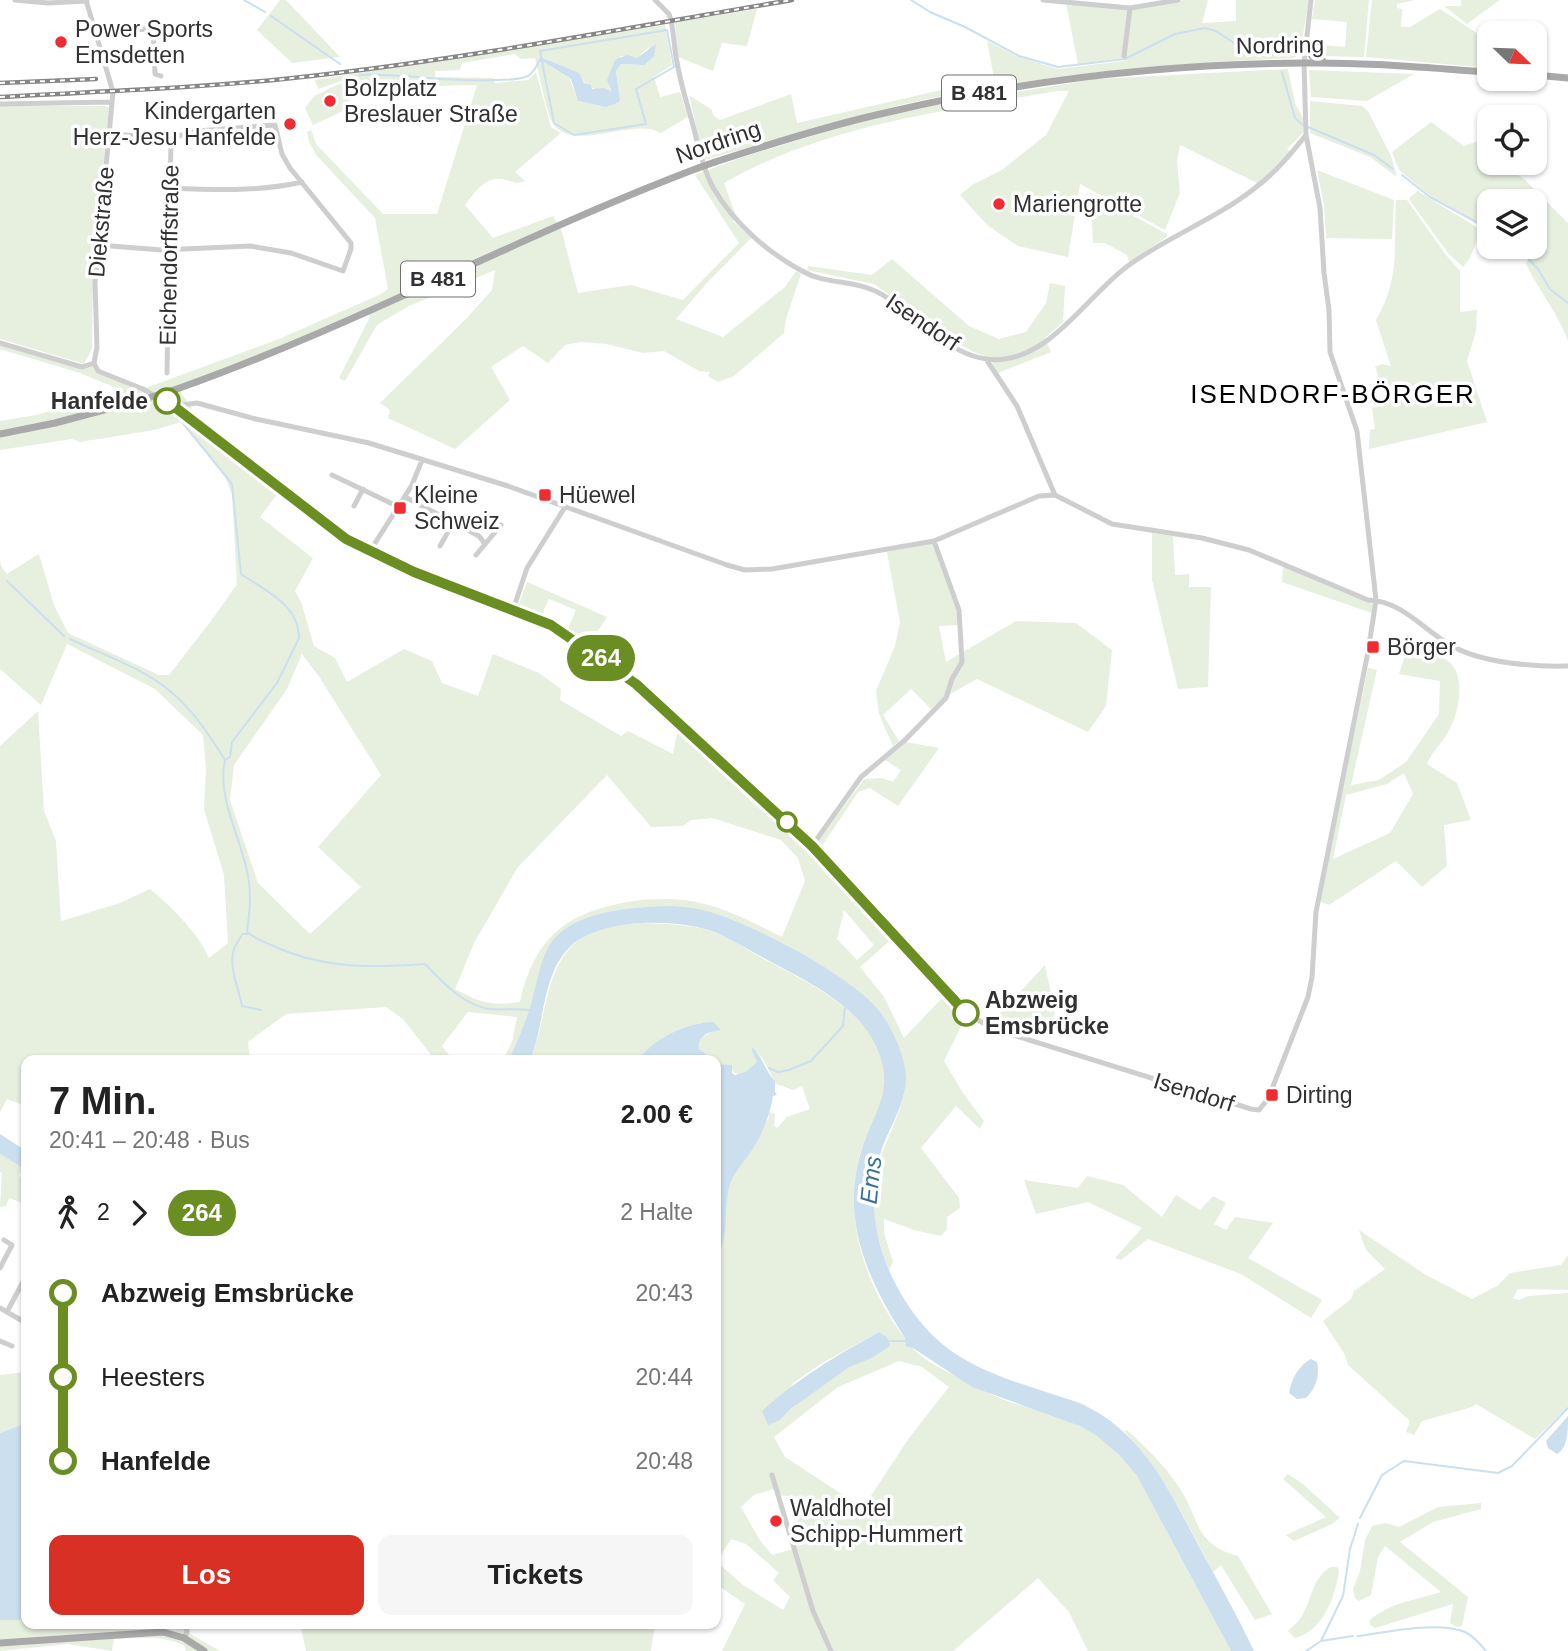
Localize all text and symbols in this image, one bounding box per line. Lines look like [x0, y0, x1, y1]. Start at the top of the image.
place label: Power Sports Emsdetten [75, 16, 213, 68]
north arrow [1477, 21, 1547, 91]
map controls [1477, 21, 1547, 259]
street label: Nordring [1236, 31, 1324, 59]
marker: Power Sports Emsdetten [53, 34, 69, 50]
place label: Bolzplatz Breslauer Straße [344, 75, 518, 127]
road number: B 481 [942, 76, 1016, 110]
marker: Bolzplatz Breslauer Straße [322, 93, 338, 109]
place label: Kindergarten Herz-Jesu Hanfelde [73, 98, 276, 150]
button: locate [1477, 105, 1547, 175]
street label: Nordring [672, 115, 764, 169]
marker: Kindergarten Herz-Jesu Hanfelde [282, 116, 298, 132]
street label: Eichendorffstraße [154, 164, 184, 346]
street label: Diekstraße [83, 165, 119, 279]
button: layers [1477, 189, 1547, 259]
place label: Mariengrotte [1013, 191, 1142, 217]
marker: Mariengrotte [991, 196, 1007, 212]
road number: B 481 [401, 262, 475, 296]
street label: Isendorf [881, 288, 965, 356]
district label: ISENDORF-BÖRGER [1190, 379, 1476, 409]
place label: Hanfelde [51, 388, 148, 414]
marker: Hanfelde [154, 388, 180, 414]
place label: Kleine Schweiz [414, 482, 500, 534]
place label: Hüewel [559, 482, 636, 508]
marker: Hüewel [537, 487, 553, 503]
marker: Kleine Schweiz [392, 500, 408, 516]
place label: Börger [1387, 634, 1456, 660]
line badge: 264 [561, 635, 641, 681]
marker: Börger [1365, 639, 1381, 655]
text: 264 [581, 644, 621, 671]
unlabelled marker [777, 812, 797, 832]
place label: Abzweig Emsbrücke [985, 987, 1109, 1039]
marker: Abzweig Emsbrücke [953, 1000, 979, 1026]
street label: Isendorf [1150, 1067, 1238, 1117]
text: 7 Min. [49, 1080, 157, 1122]
place label: Dirting [1286, 1082, 1352, 1108]
marker: Dirting [1264, 1087, 1280, 1103]
text: 2.00 € [621, 1099, 693, 1129]
text: 20:41 – 20:48 · Bus [49, 1127, 250, 1153]
water label: Ems [855, 1155, 886, 1205]
icon: walk [49, 1194, 87, 1232]
icon: forward [120, 1194, 158, 1232]
text: 2 [97, 1199, 110, 1225]
text: 264 [182, 1199, 222, 1226]
text: 2 Halte [620, 1199, 693, 1225]
text: Abzweig Emsbrücke [101, 1278, 354, 1308]
text: 20:43 [635, 1280, 693, 1306]
text: Heesters [101, 1362, 205, 1392]
text: 20:44 [635, 1364, 693, 1390]
text: Hanfelde [101, 1446, 211, 1476]
text: 20:48 [635, 1448, 693, 1474]
place label: Waldhotel Schipp-Hummert [790, 1495, 963, 1547]
marker: Waldhotel Schipp-Hummert [768, 1513, 784, 1529]
button: Los [49, 1535, 364, 1615]
button: Tickets [378, 1535, 693, 1615]

